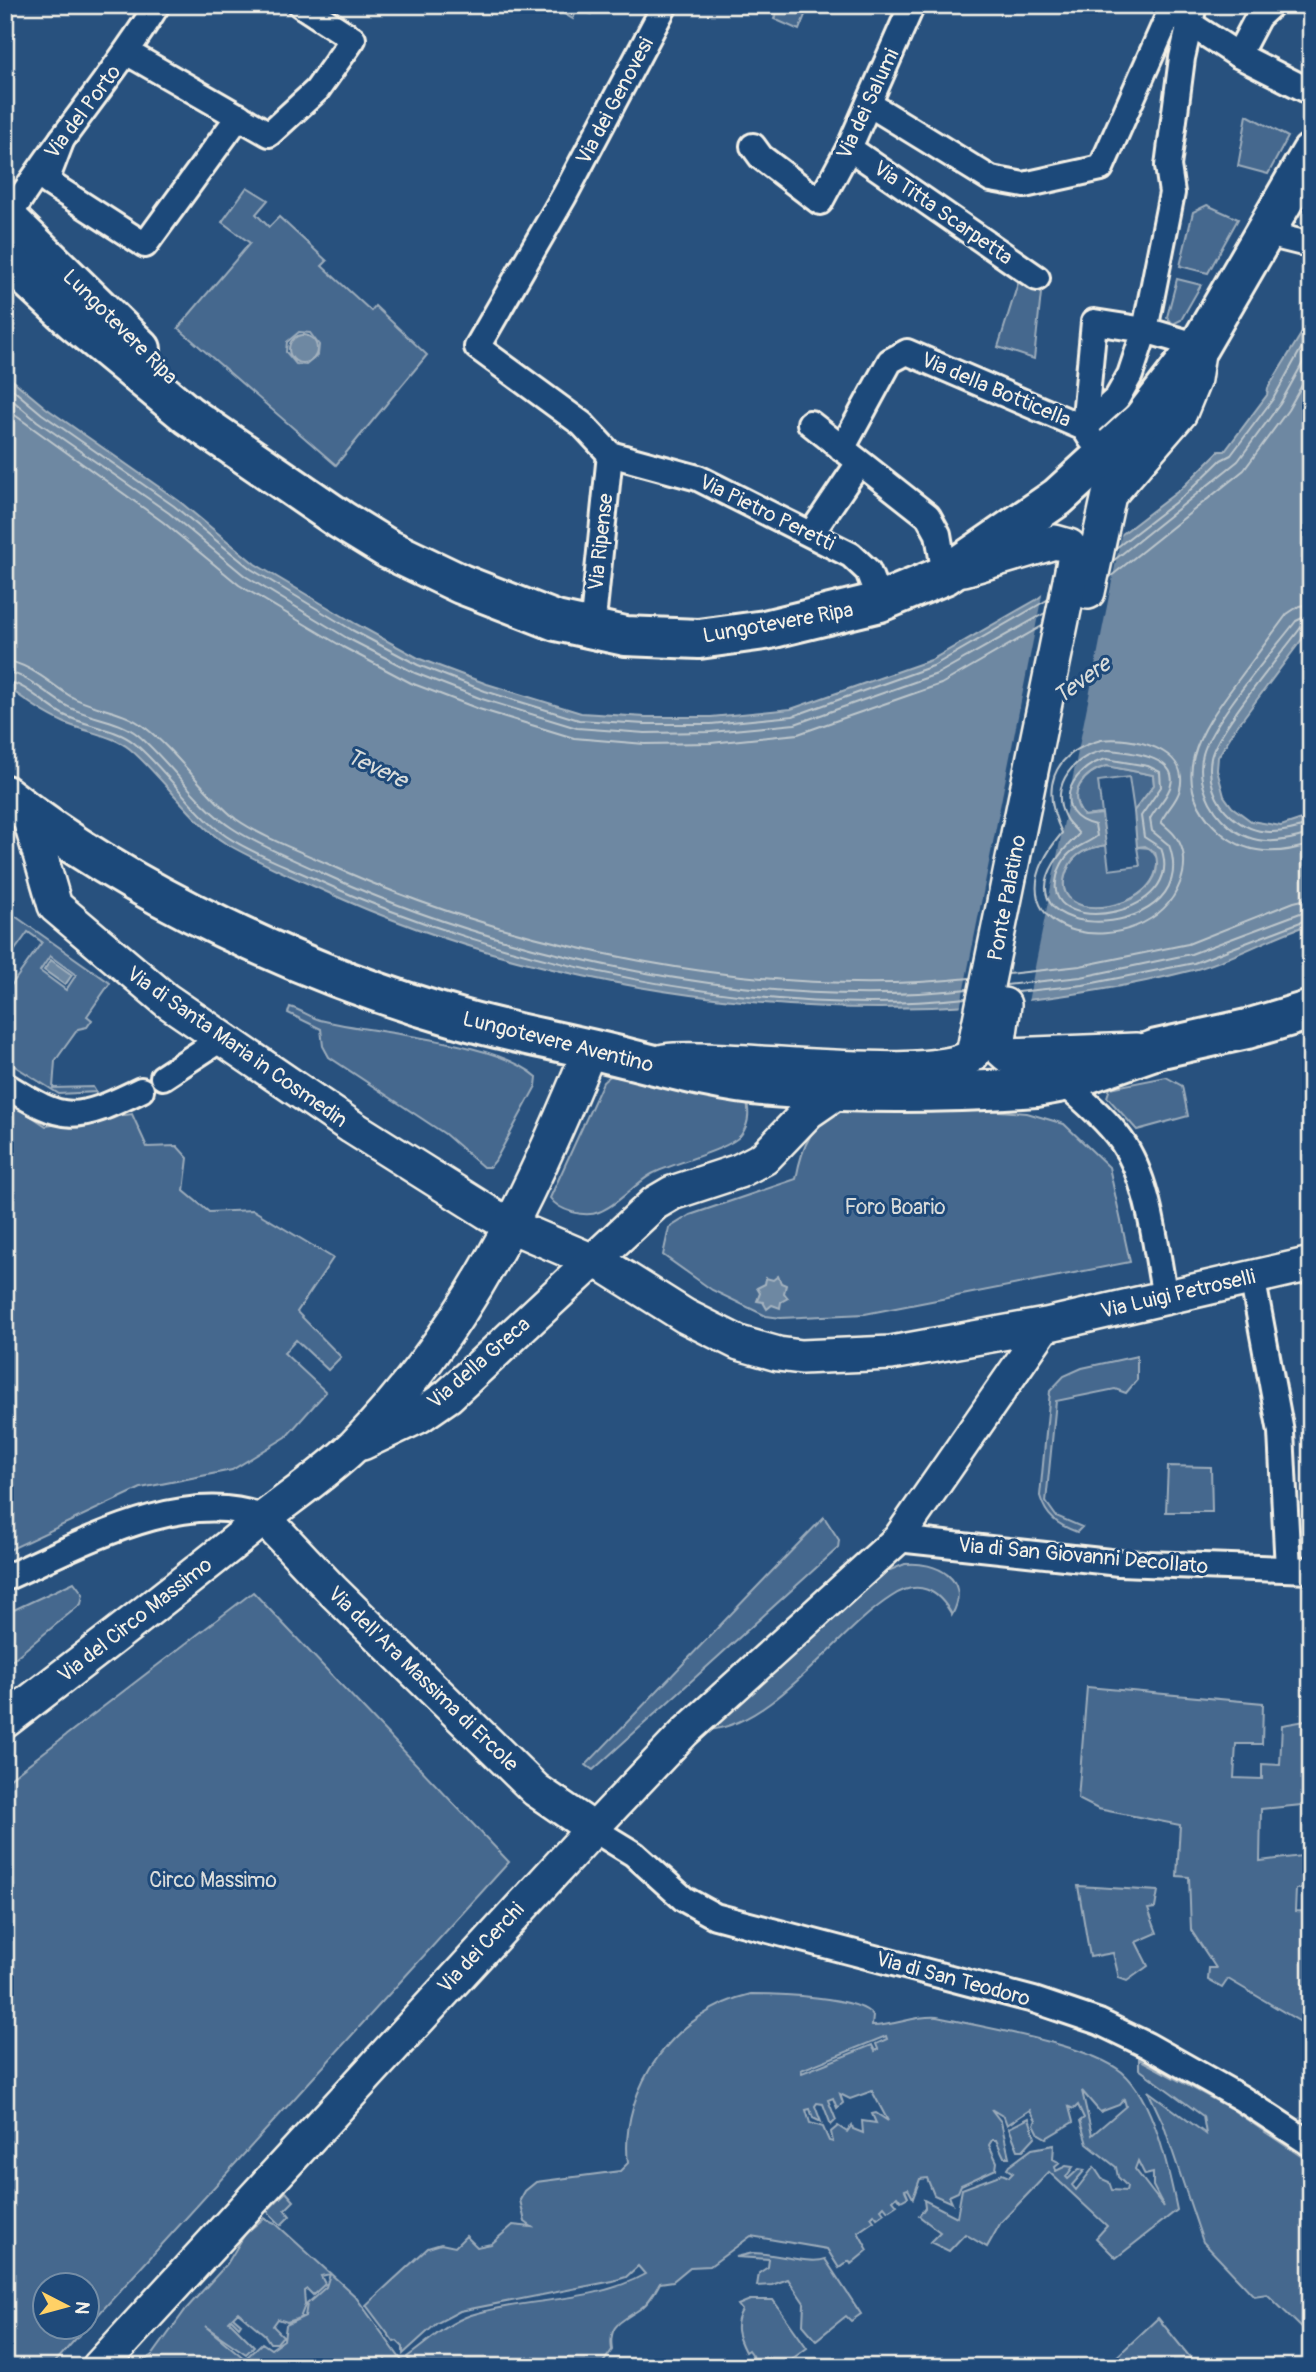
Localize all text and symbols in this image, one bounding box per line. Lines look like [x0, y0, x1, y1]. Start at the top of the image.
street label: Via dei Genovesi [570, 33, 660, 169]
street label: Via dei Salumi [831, 44, 906, 164]
street label: Via del Porto [39, 59, 127, 165]
street label: Via Titta Scarpetta [868, 155, 1018, 271]
street label: Lungotevere Ripa [57, 264, 183, 390]
street label: Via della Botticella [917, 346, 1075, 434]
street label: Via Pietro Peretti [695, 468, 840, 558]
street label: Via Ripense [582, 491, 620, 592]
street label: Lungotevere Ripa [701, 596, 855, 650]
water label: Tevere [1048, 648, 1118, 710]
water label: Tevere [342, 741, 414, 796]
street label: Ponte Palatino [982, 833, 1032, 963]
street label: Via di Santa Maria in Cosmedin [121, 960, 353, 1134]
street label: Lungotevere Aventino [460, 1005, 656, 1079]
park label: Foro Boario [844, 1194, 946, 1221]
street label: Via Luigi Petroselli [1098, 1263, 1258, 1325]
street label: Via della Greca [422, 1311, 536, 1415]
street label: Via di San Giovanni Decollato [957, 1532, 1209, 1580]
street label: Via del Circo Massimo [52, 1551, 218, 1689]
street label: Via dell'Ara Massima di Ercole [322, 1581, 525, 1778]
park label: Circo Massimo [149, 1867, 277, 1894]
street label: Via dei Cerchi [432, 1897, 530, 1999]
street label: Via di San Teodoro [873, 1945, 1033, 2013]
north arrow [32, 2270, 102, 2340]
text: N [69, 2300, 95, 2315]

